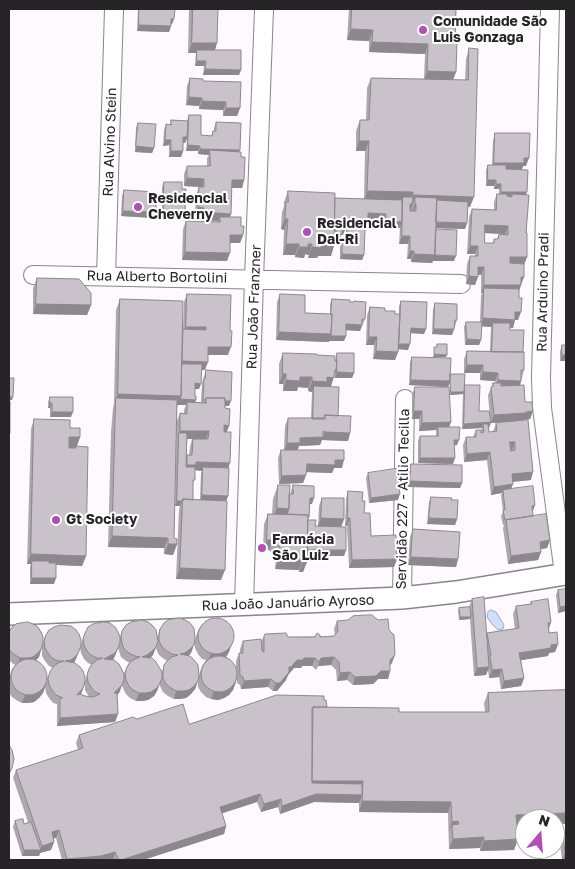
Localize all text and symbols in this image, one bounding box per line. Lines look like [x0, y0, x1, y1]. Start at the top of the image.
place label: Comunidade São Luis Gonzaga [433, 14, 547, 46]
marker: Comunidade São Luis Gonzaga [417, 24, 429, 36]
street label: Rua Alvino Stein [100, 87, 120, 197]
place label: Residencial Cheverny [148, 191, 227, 223]
marker: Residencial Cheverny [132, 201, 144, 213]
place label: Residencial Dal-Ri [317, 216, 396, 248]
marker: Residencial Dal-Ri [301, 226, 313, 238]
street label: Rua Arduino Pradi [534, 232, 552, 352]
street label: Rua João Franzner [243, 244, 265, 370]
street label: Rua Alberto Bortolini [86, 267, 228, 287]
street label: Servidão 227 - Atilio Tecilla [393, 408, 413, 590]
place label: Gt Society [66, 512, 137, 528]
marker: Gt Society [50, 514, 62, 526]
place label: Farmácia São Luiz [272, 532, 334, 564]
marker: Farmácia São Luiz [256, 542, 268, 554]
street label: Rua João Januário Ayroso [201, 592, 375, 614]
north arrow [515, 809, 565, 859]
text: N [537, 810, 552, 830]

